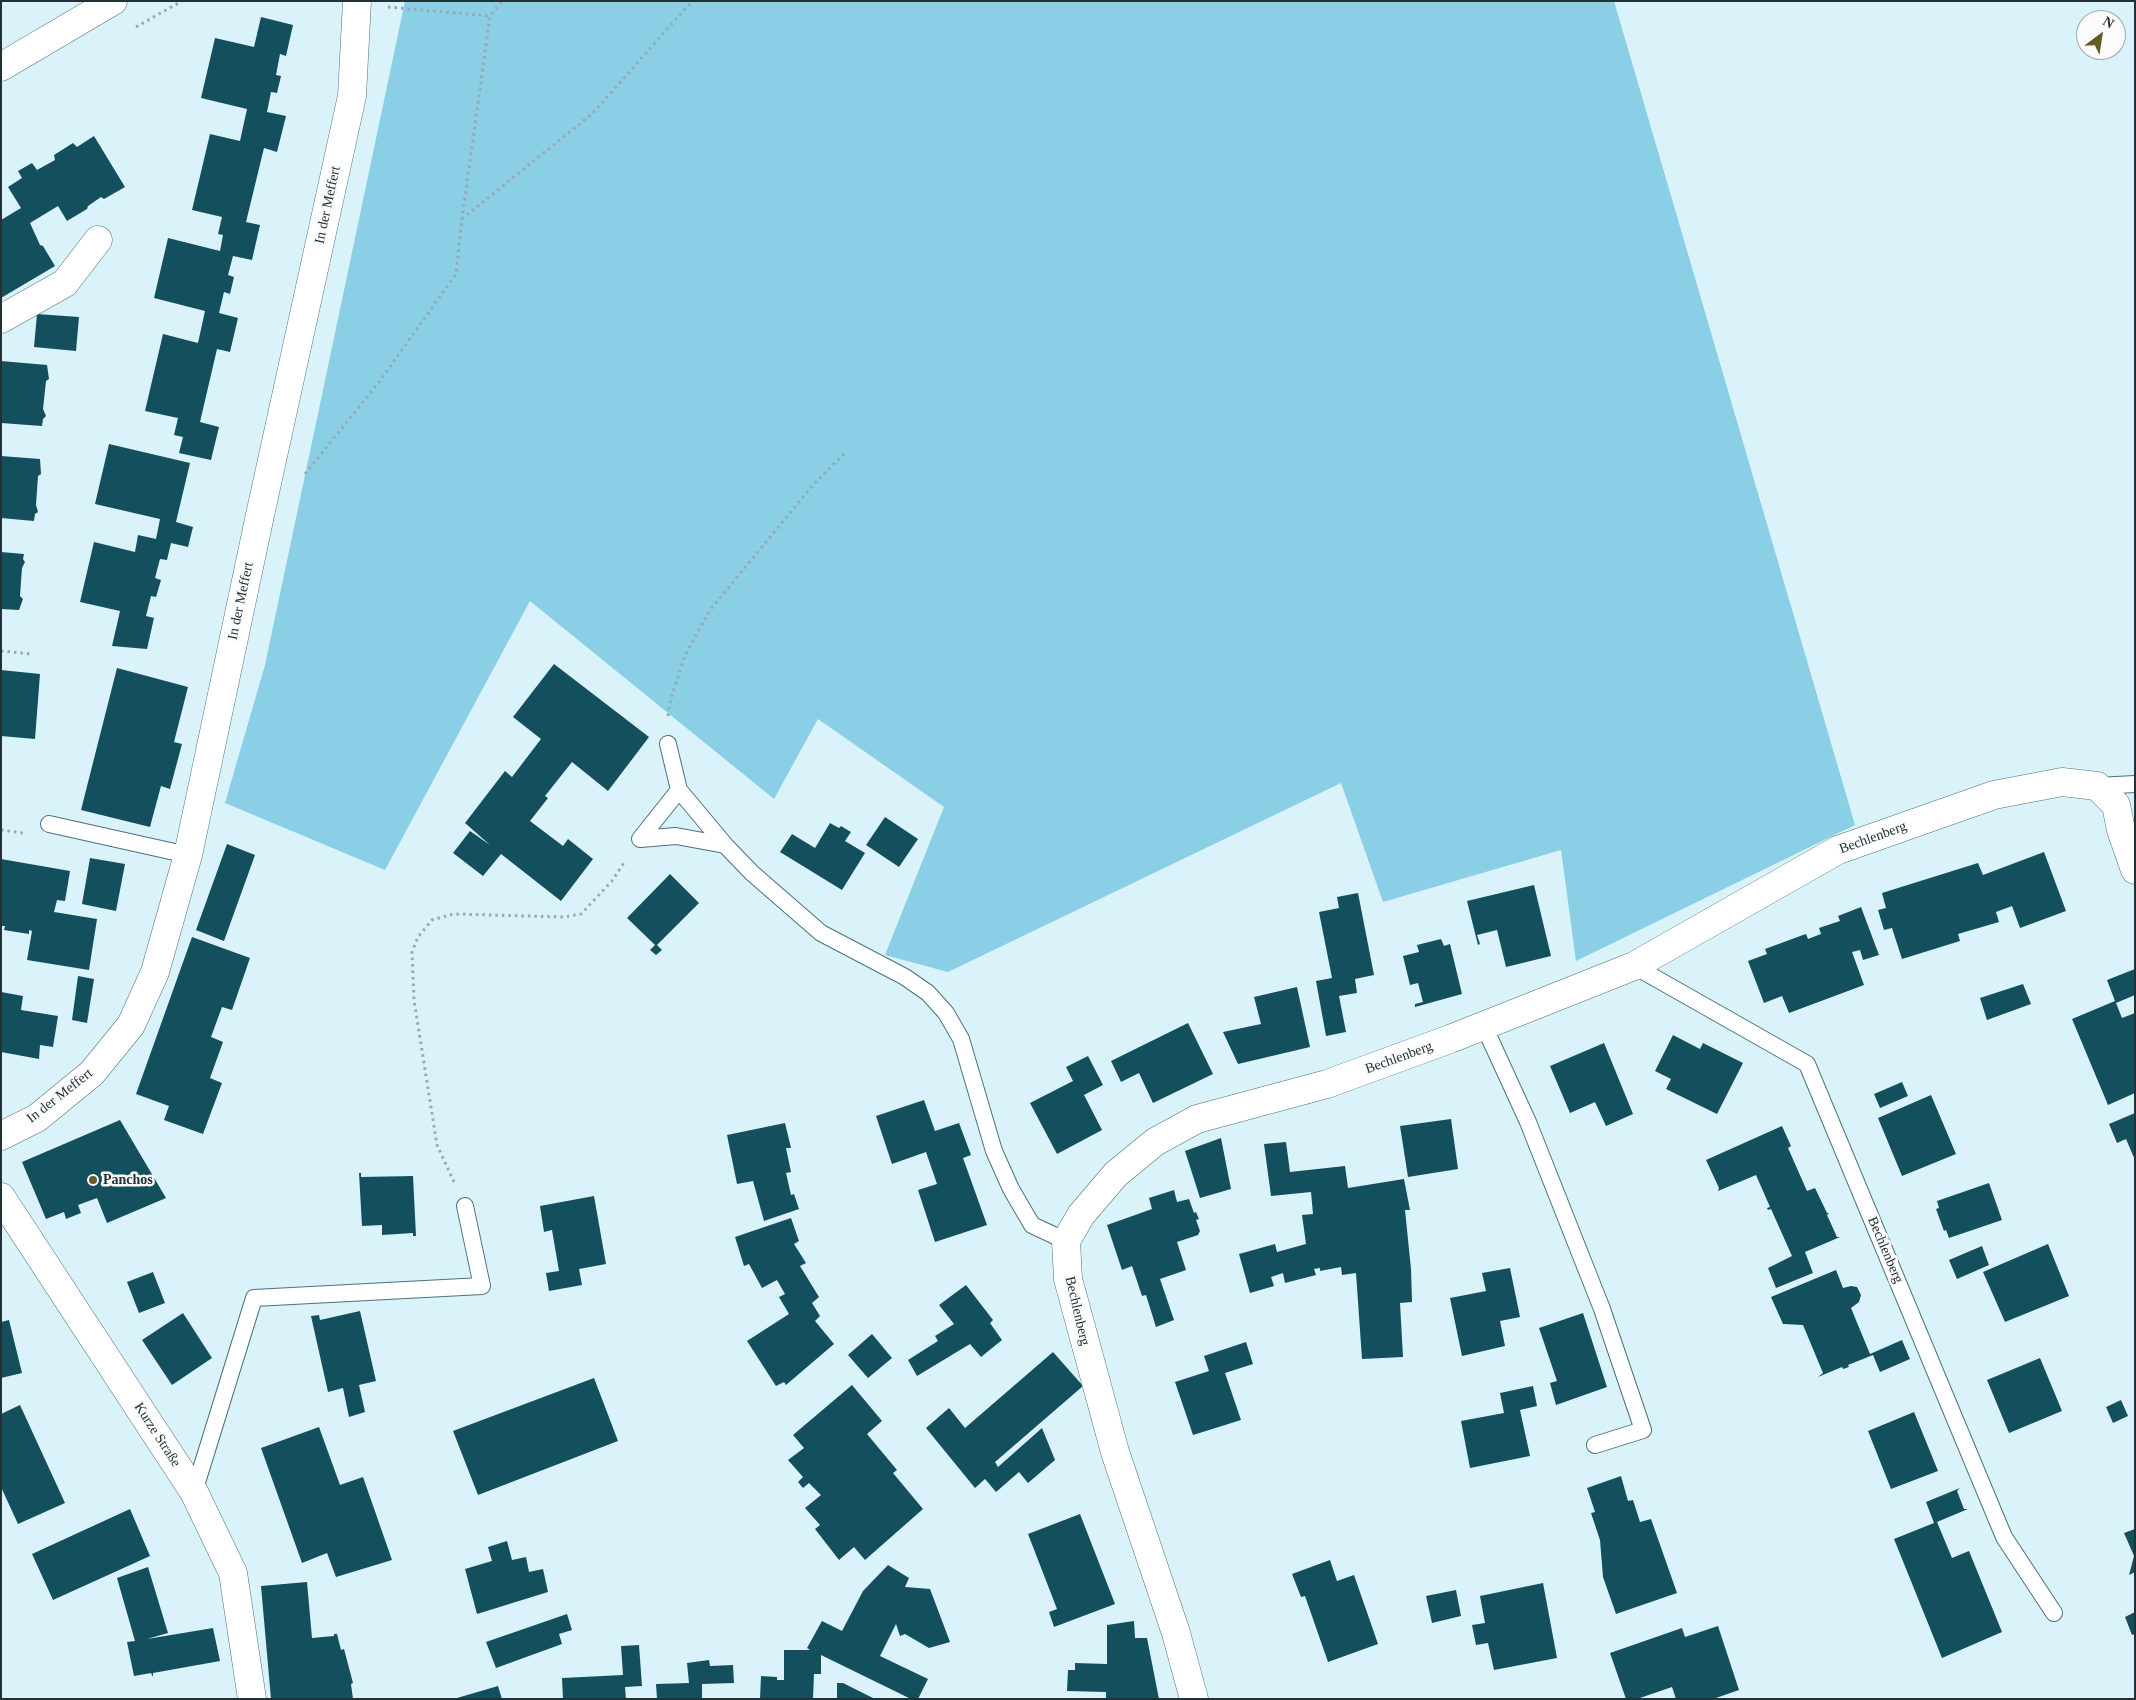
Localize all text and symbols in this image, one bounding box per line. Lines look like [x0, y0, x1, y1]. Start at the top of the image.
north arrow [2076, 10, 2126, 60]
text: N [2100, 14, 2117, 32]
street label: In der Meffert [312, 165, 344, 245]
street label: In der Meffert [225, 561, 257, 641]
street label: Bechlenberg [1837, 818, 1909, 858]
street label: Bechlenberg [1363, 1038, 1435, 1078]
street label: In der Meffert [24, 1065, 96, 1127]
place label: Panchos [103, 1172, 153, 1188]
marker: Panchos [87, 1174, 99, 1186]
street label: Bechlenberg [1863, 1214, 1907, 1286]
street label: Bechlenberg [1061, 1275, 1093, 1347]
street label: Kurze Straße [130, 1400, 184, 1470]

